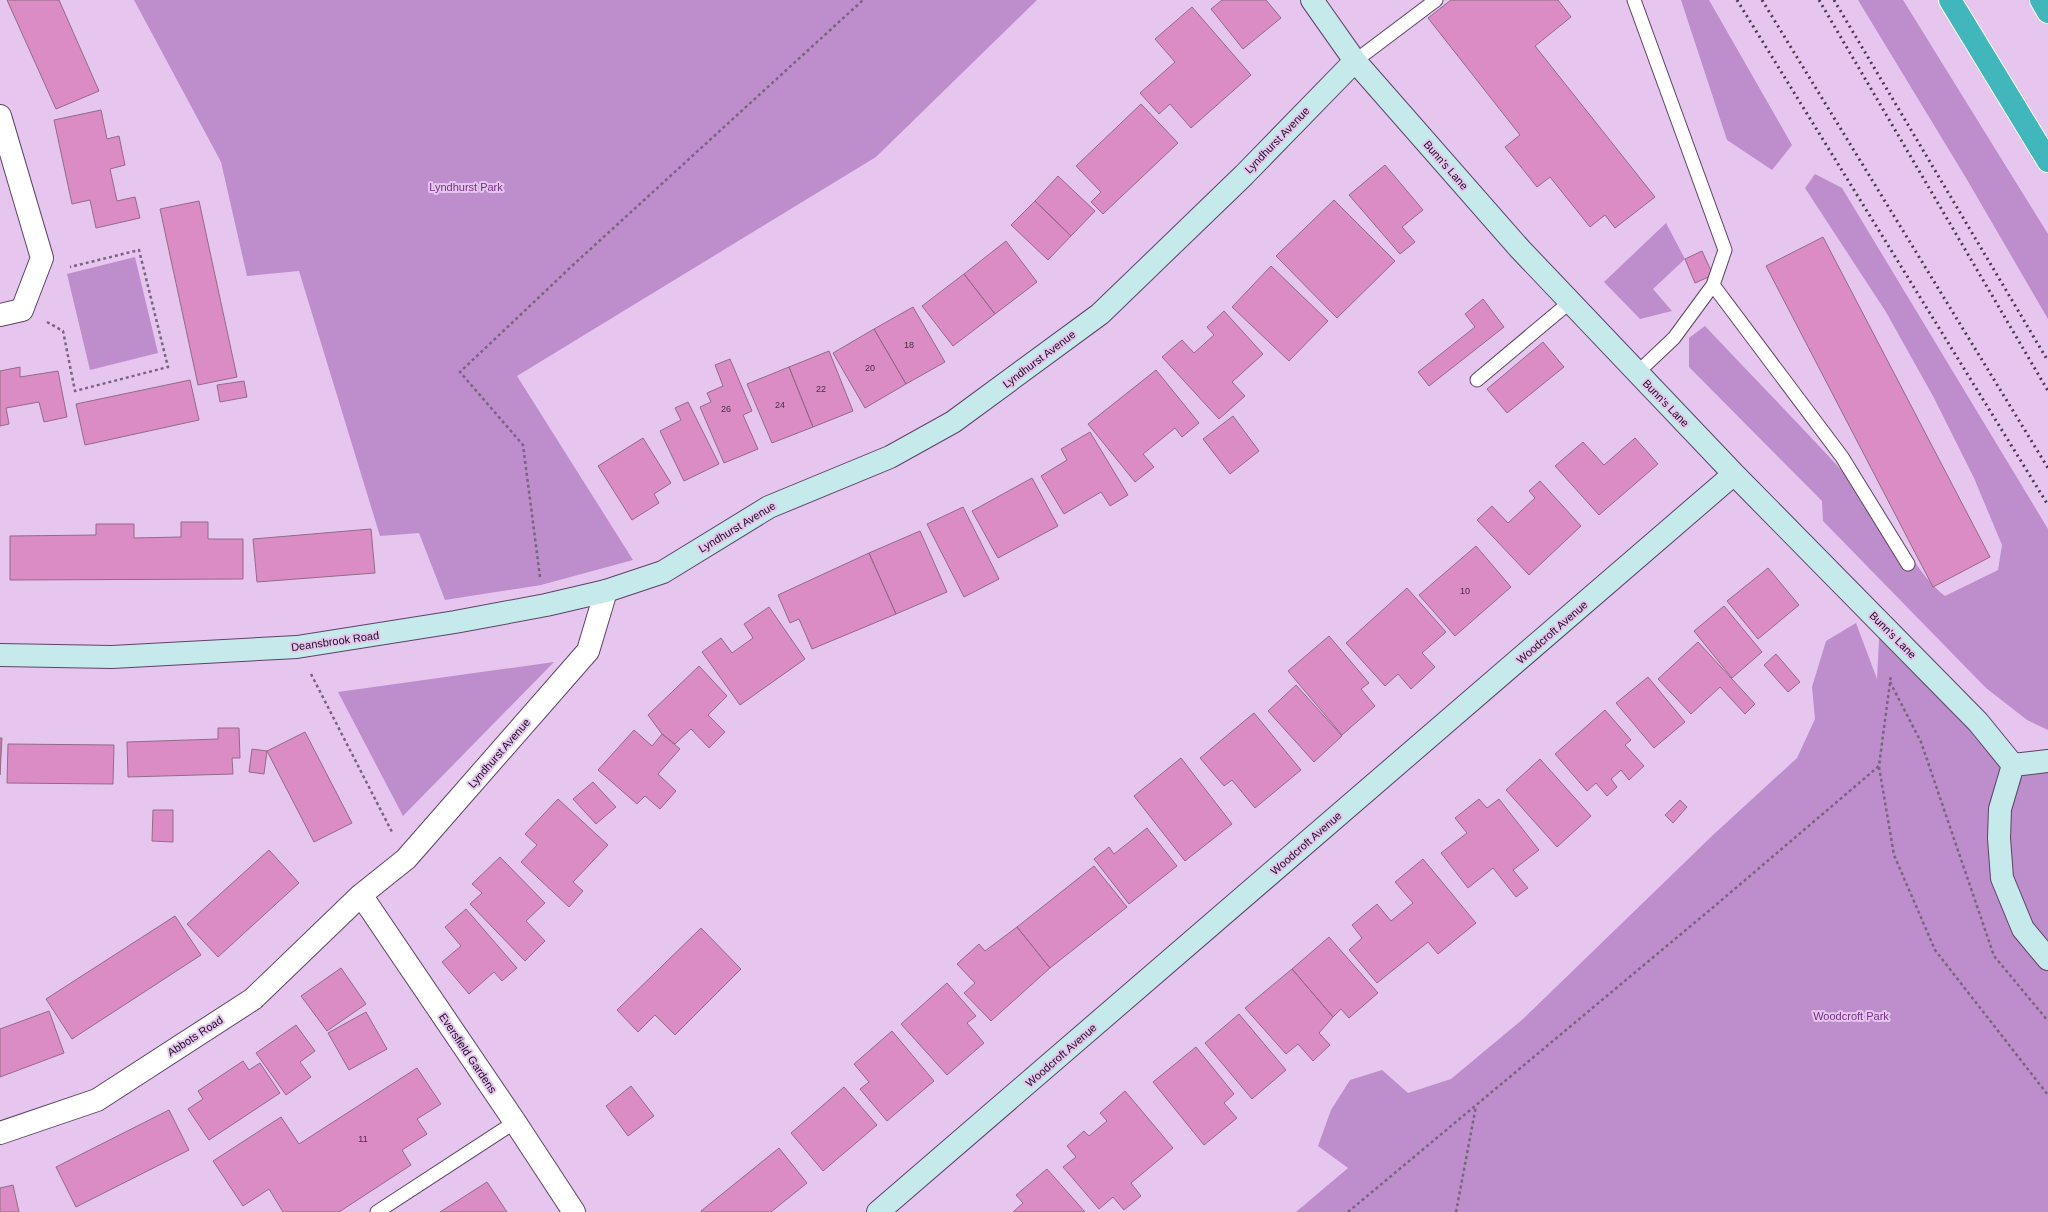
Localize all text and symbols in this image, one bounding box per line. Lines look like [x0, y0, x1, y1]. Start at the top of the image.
street label: Lyndhurst Avenue [1242, 104, 1312, 176]
street label: Bunn's Lane [1422, 138, 1470, 192]
park label: Lyndhurst Park [429, 181, 503, 193]
street label: Lyndhurst Avenue [1000, 328, 1078, 390]
house number: 18 [904, 340, 914, 350]
house number: 20 [865, 363, 875, 373]
street label: Bunn's Lane [1641, 377, 1691, 429]
house number: 22 [816, 384, 826, 394]
house number: 24 [775, 400, 785, 410]
house number: 26 [721, 404, 731, 414]
street label: Lyndhurst Avenue [696, 499, 778, 555]
house number: 10 [1460, 586, 1470, 596]
street label: Woodcroft Avenue [1514, 598, 1590, 666]
street label: Bunn's Lane [1867, 609, 1919, 661]
street label: Deansbrook Road [290, 629, 380, 653]
street label: Lyndhurst Avenue [466, 716, 532, 790]
street label: Woodcroft Avenue [1268, 809, 1344, 877]
park label: Woodcroft Park [1813, 1010, 1889, 1022]
street label: Eversfield Gardens [437, 1011, 499, 1096]
street label: Abbots Road [165, 1014, 225, 1058]
street label: Woodcroft Avenue [1023, 1021, 1099, 1089]
house number: 11 [358, 1134, 368, 1144]

